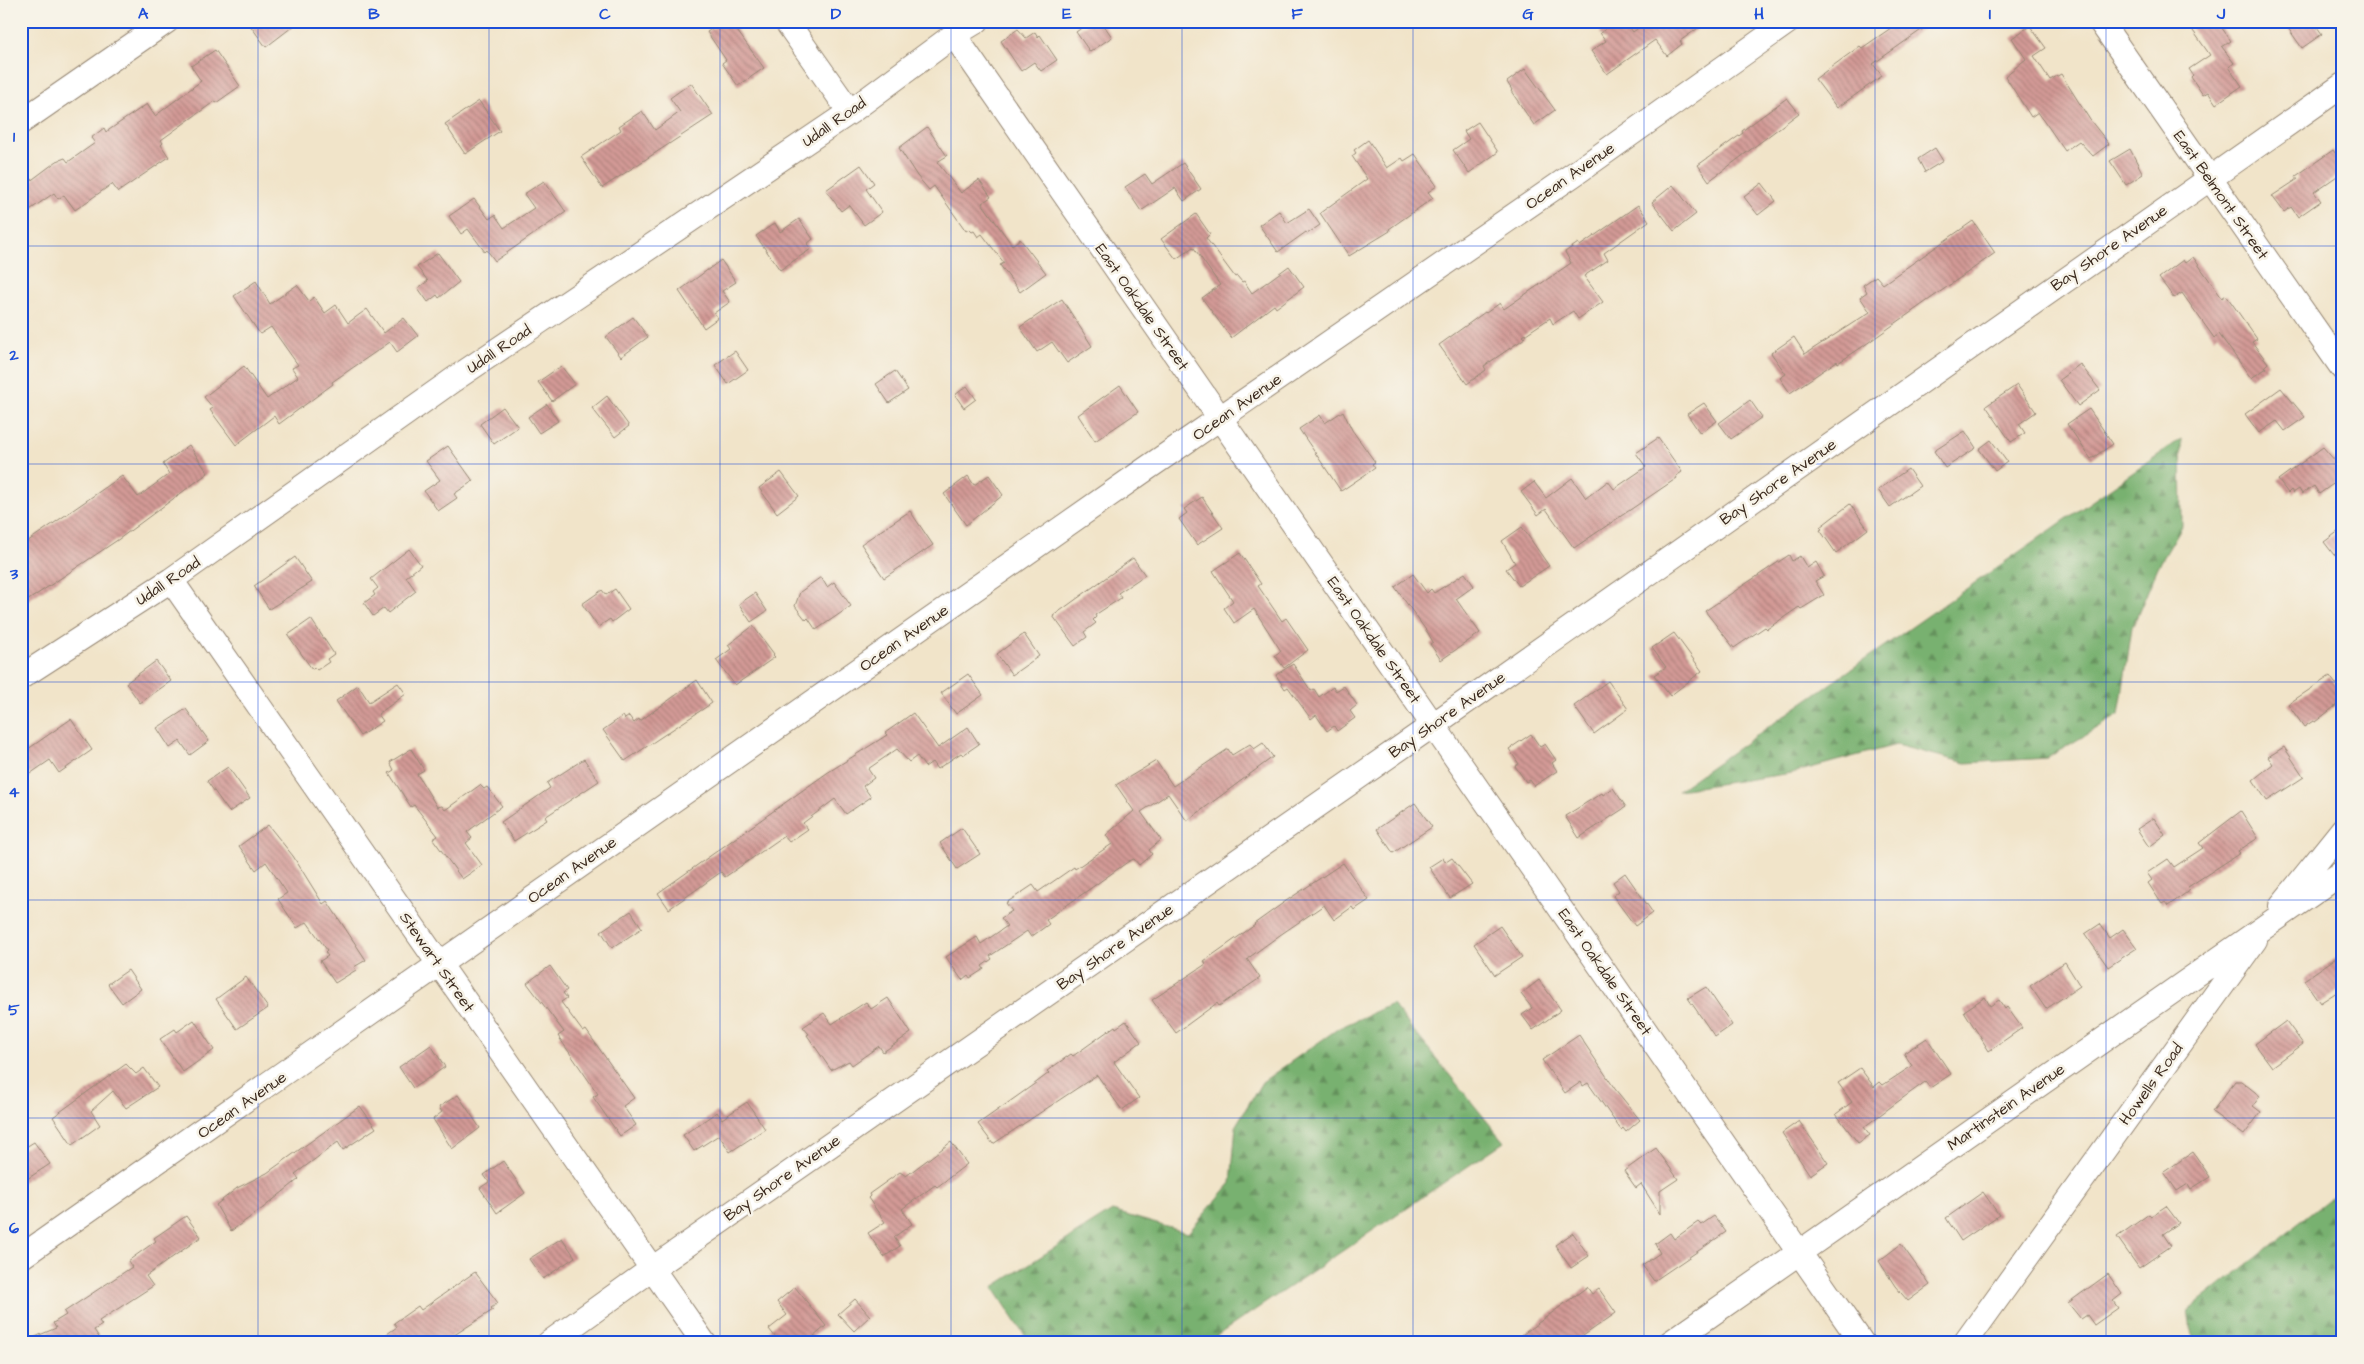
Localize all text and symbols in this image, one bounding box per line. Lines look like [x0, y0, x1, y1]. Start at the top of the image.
text: A [138, 3, 149, 25]
text: B [368, 3, 380, 25]
text: C [599, 3, 611, 25]
text: D [831, 3, 842, 25]
text: E [1062, 3, 1072, 25]
text: F [1291, 3, 1303, 25]
text: G [1522, 3, 1534, 25]
text: H [1754, 3, 1764, 25]
text: I [1989, 3, 1991, 25]
text: J [2216, 3, 2226, 25]
street label: Udall Road [798, 92, 870, 152]
text: 1 [13, 126, 16, 148]
street label: East Belmont Street [2168, 126, 2274, 264]
street label: Ocean Avenue [1521, 137, 1619, 215]
street label: Bay Shore Avenue [2046, 199, 2173, 297]
street label: East Oakdale Street [1090, 239, 1194, 375]
street label: Udall Road [462, 319, 536, 379]
text: 2 [8, 344, 19, 366]
street label: Ocean Avenue [1188, 368, 1286, 446]
street label: Bay Shore Avenue [1715, 433, 1842, 531]
street label: Udall Road [131, 551, 205, 611]
text: 3 [9, 563, 19, 585]
street label: East Oakdale Street [1322, 572, 1426, 708]
street label: Ocean Avenue [855, 599, 953, 677]
street label: Bay Shore Avenue [1384, 666, 1511, 764]
text: 4 [9, 781, 20, 803]
street label: Ocean Avenue [523, 831, 621, 909]
street label: Bay Shore Avenue [1052, 898, 1179, 996]
street label: East Oakdale Street [1553, 904, 1657, 1040]
street label: Stewart Street [394, 908, 480, 1017]
text: 5 [8, 999, 20, 1021]
street label: Howells Road [2114, 1038, 2188, 1130]
street label: Martinstein Avenue [1943, 1058, 2070, 1156]
street label: Ocean Avenue [193, 1066, 291, 1144]
street label: Bay Shore Avenue [719, 1129, 846, 1227]
text: 6 [9, 1217, 19, 1239]

